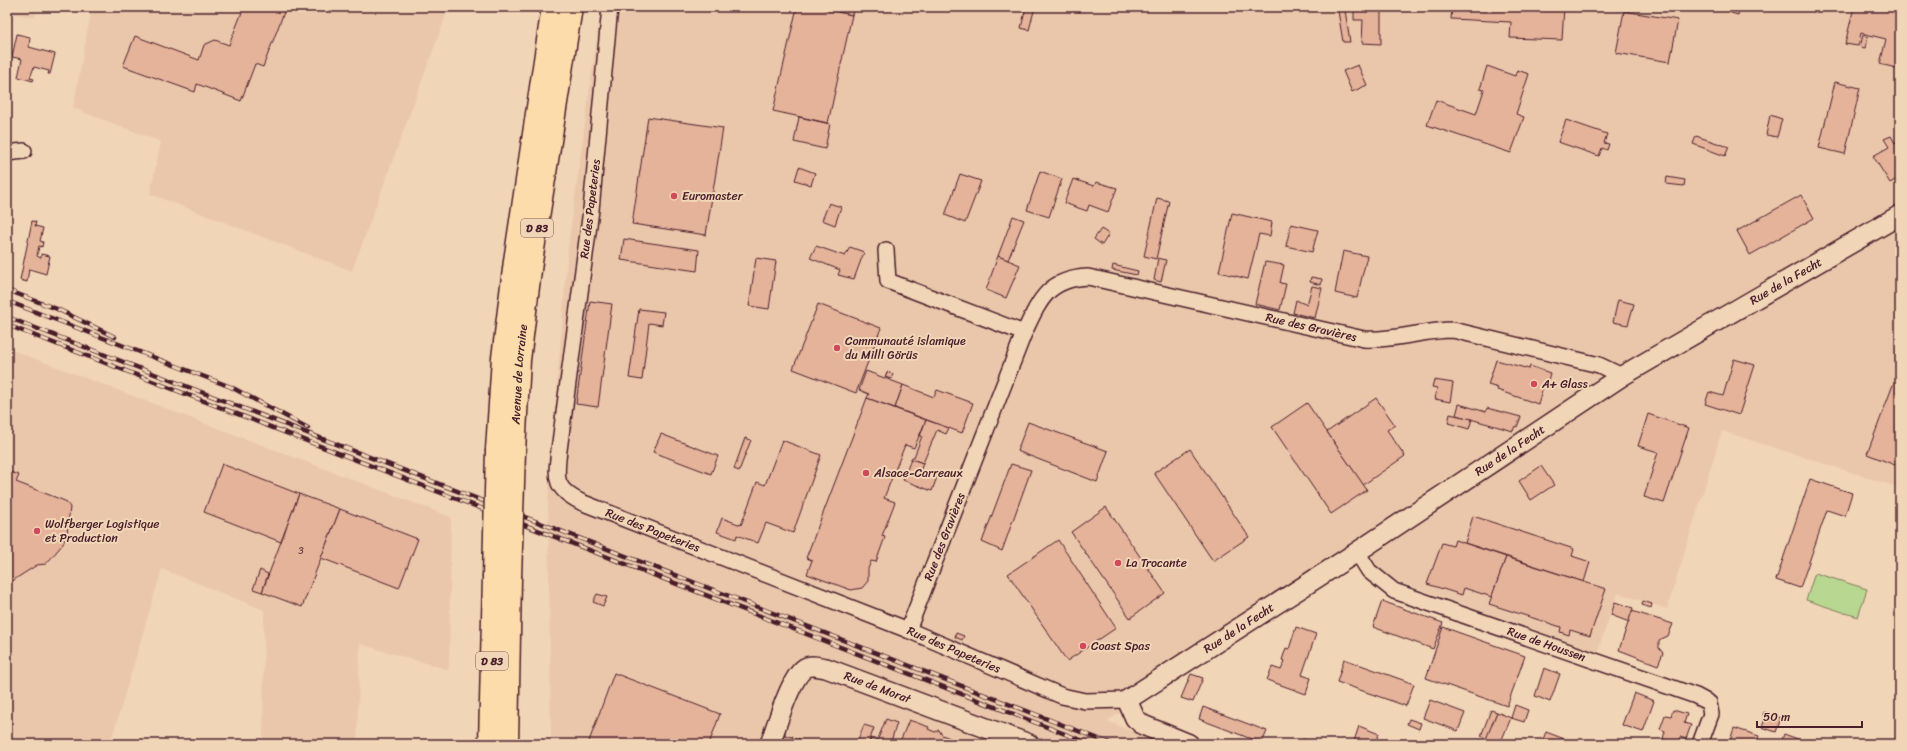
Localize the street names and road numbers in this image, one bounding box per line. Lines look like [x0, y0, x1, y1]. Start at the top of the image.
street label: Rue des Papeteries [573, 158, 607, 260]
road number: D 83 [521, 219, 553, 237]
street label: Rue de la Fecht [1745, 251, 1826, 311]
street label: Rue des Gravières [1263, 306, 1359, 348]
street label: Avenue de Lorraine [504, 323, 534, 426]
street label: Rue de la Fecht [1470, 419, 1550, 482]
street label: Rue des Gravières [917, 489, 972, 584]
street label: Rue des Papeteries [602, 502, 703, 559]
street label: Rue de la Fecht [1199, 597, 1279, 659]
street label: Rue des Papeteries [904, 620, 1004, 679]
street label: Rue de Houssen [1504, 620, 1589, 668]
road number: D 83 [476, 652, 508, 670]
street label: Rue de Morat [841, 665, 915, 710]

